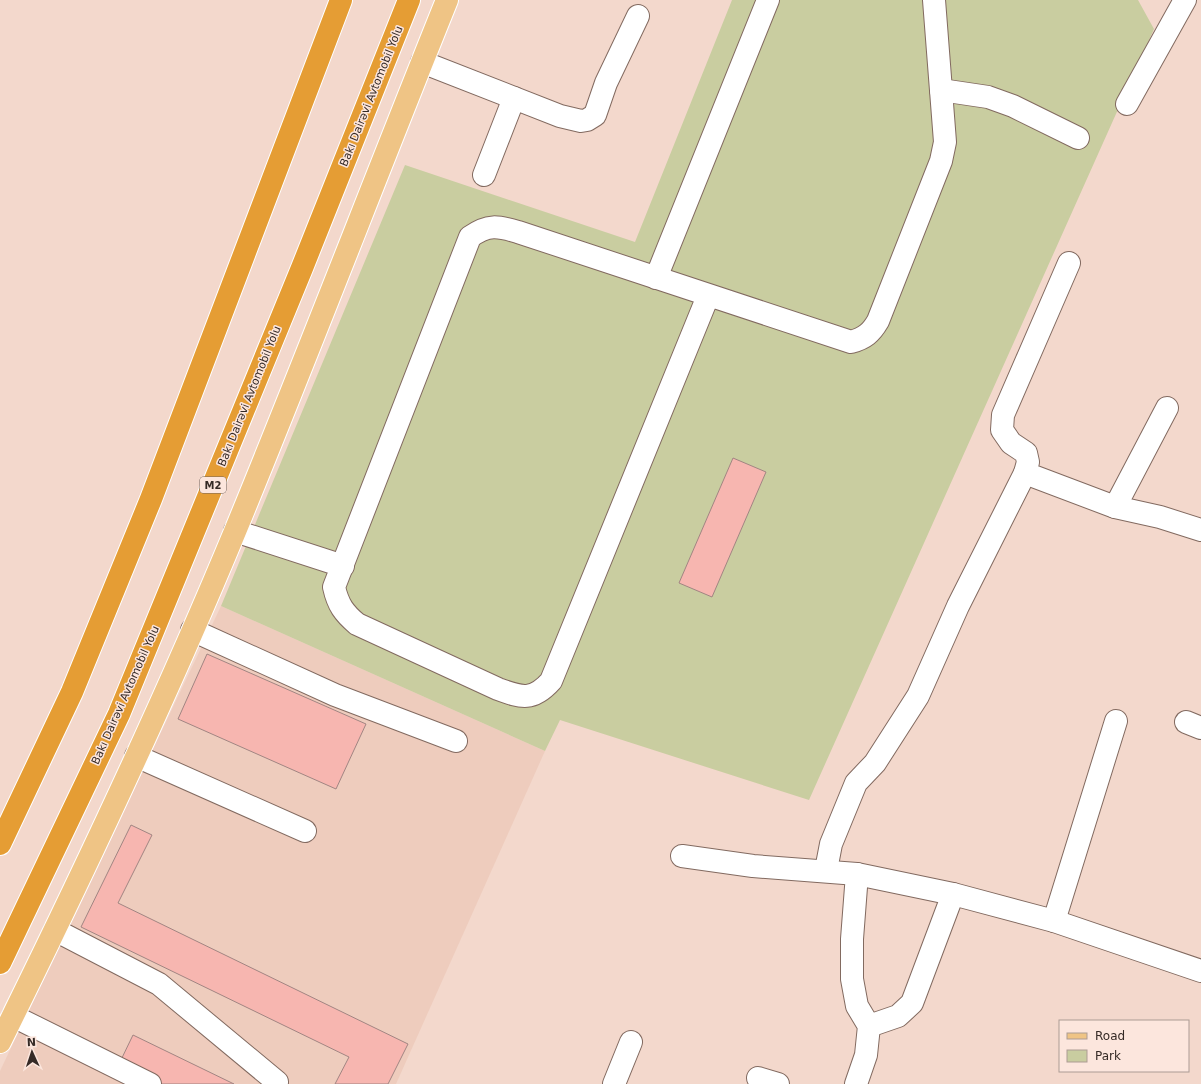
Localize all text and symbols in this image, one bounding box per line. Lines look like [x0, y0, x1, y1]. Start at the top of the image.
street label: Bakı Dairəvi Avtomobil Yolu [337, 24, 406, 168]
street label: Bakı Dairəvi Avtomobil Yolu [215, 324, 284, 468]
road number: M2 [200, 477, 226, 493]
street label: Bakı Dairəvi Avtomobil Yolu [89, 624, 162, 767]
legend [1059, 1020, 1189, 1072]
text: Road [1095, 1029, 1125, 1043]
north arrow [12, 1032, 52, 1072]
text: N [27, 1036, 36, 1049]
text: Park [1095, 1049, 1121, 1063]

